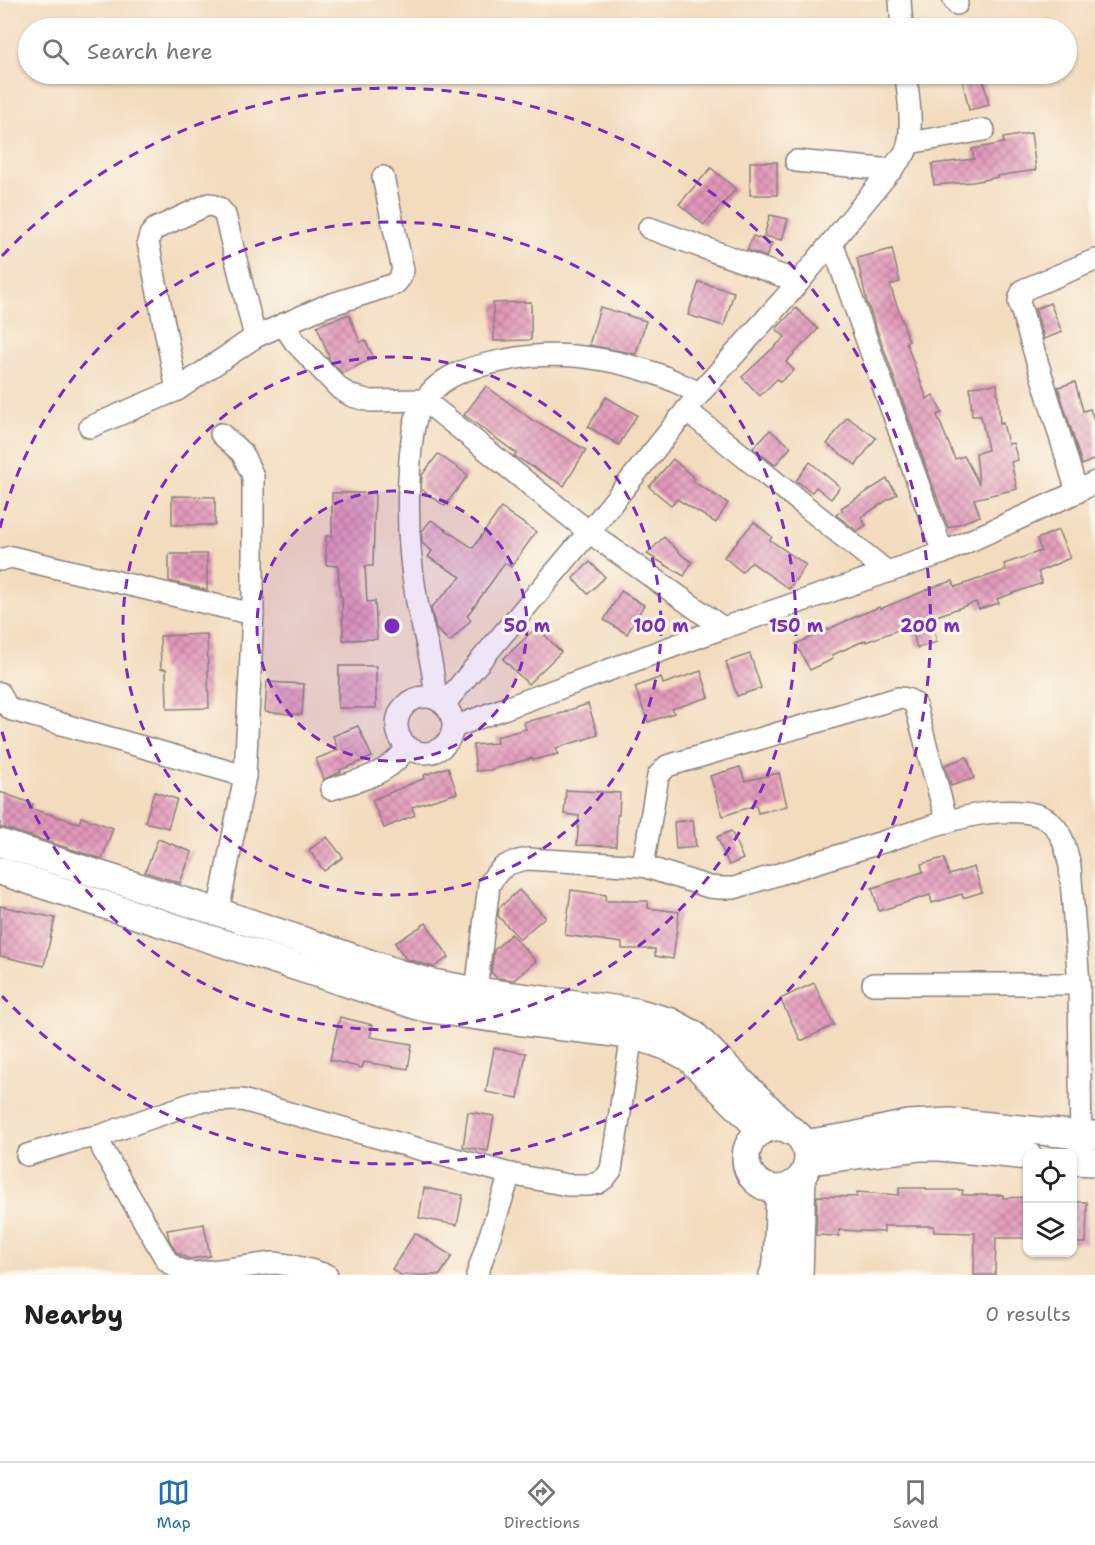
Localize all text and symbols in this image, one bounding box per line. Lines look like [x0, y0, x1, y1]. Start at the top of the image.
search box [18, 18, 1077, 84]
icon: search [39, 35, 72, 68]
text: Search here [87, 37, 213, 66]
text: 50 m [504, 614, 551, 638]
text: 100 m [633, 614, 689, 638]
text: 150 m [769, 614, 824, 638]
text: 200 m [900, 614, 961, 638]
centre of rings [382, 616, 402, 636]
map controls [1023, 1149, 1077, 1257]
button: locate [1023, 1149, 1077, 1203]
button: layers [1023, 1203, 1077, 1257]
text: Nearby [24, 1297, 123, 1332]
text: 0 results [985, 1301, 1071, 1327]
tab: Map [157, 1476, 191, 1533]
tab: Directions [504, 1476, 580, 1533]
tab: Saved [893, 1476, 939, 1533]

